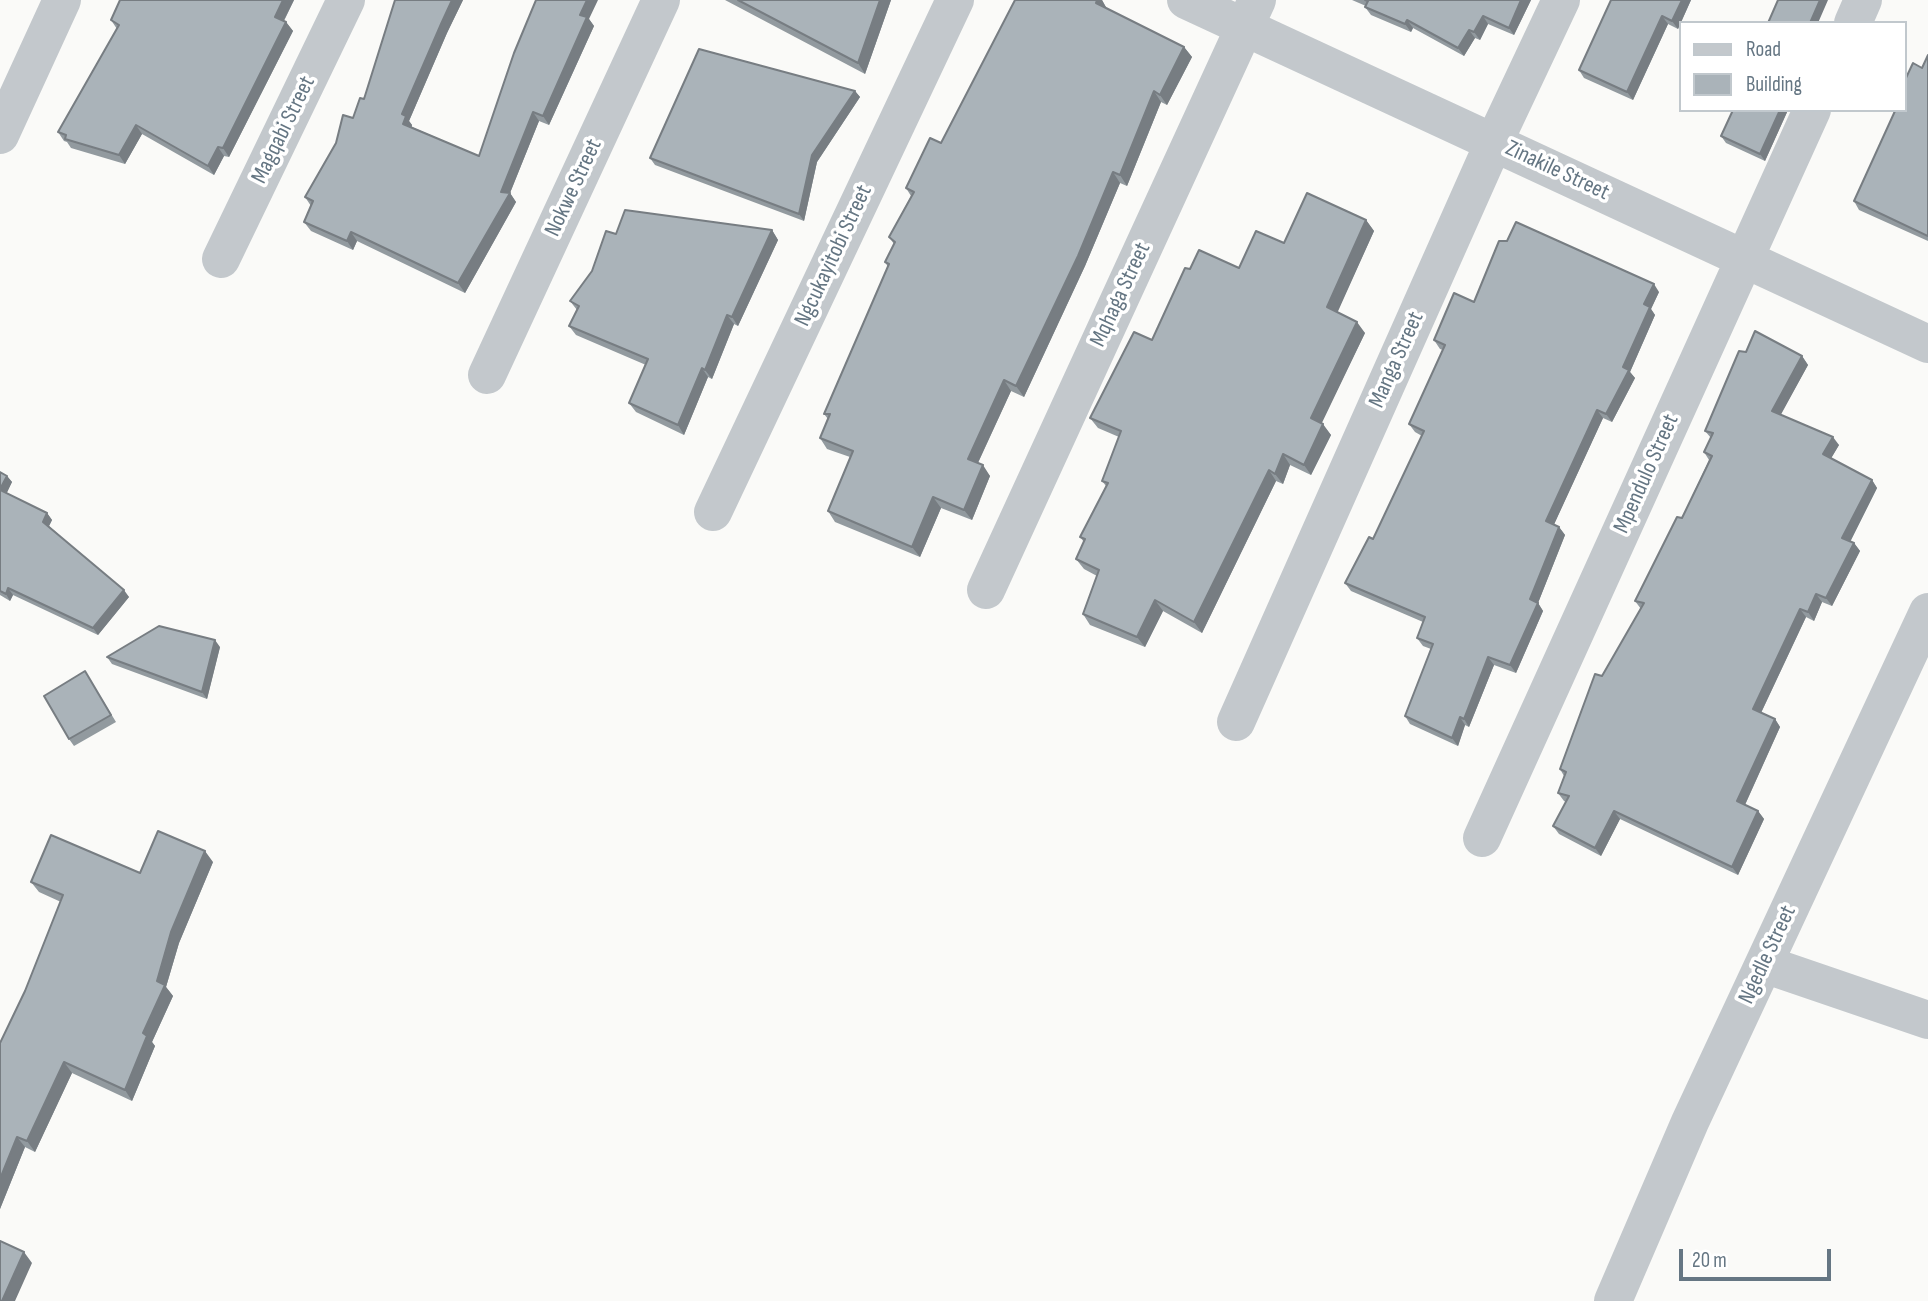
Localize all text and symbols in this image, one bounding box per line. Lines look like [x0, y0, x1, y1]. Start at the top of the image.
legend [1680, 21, 1907, 112]
text: Road [1746, 37, 1781, 62]
street label: Magqabi Street [246, 72, 322, 188]
text: Building [1746, 72, 1802, 97]
street label: Nokwe Street [539, 135, 609, 241]
street label: Zinakile Street [1501, 135, 1613, 207]
street label: Ngcukayitobi Street [789, 181, 879, 331]
street label: Mqhaga Street [1085, 238, 1157, 352]
street label: Manga Street [1364, 308, 1430, 412]
street label: Mpendulo Street [1608, 410, 1686, 538]
street label: Ngedle Street [1733, 901, 1803, 1009]
scale bar [1683, 1234, 1835, 1278]
text: 20 m [1692, 1248, 1727, 1273]

